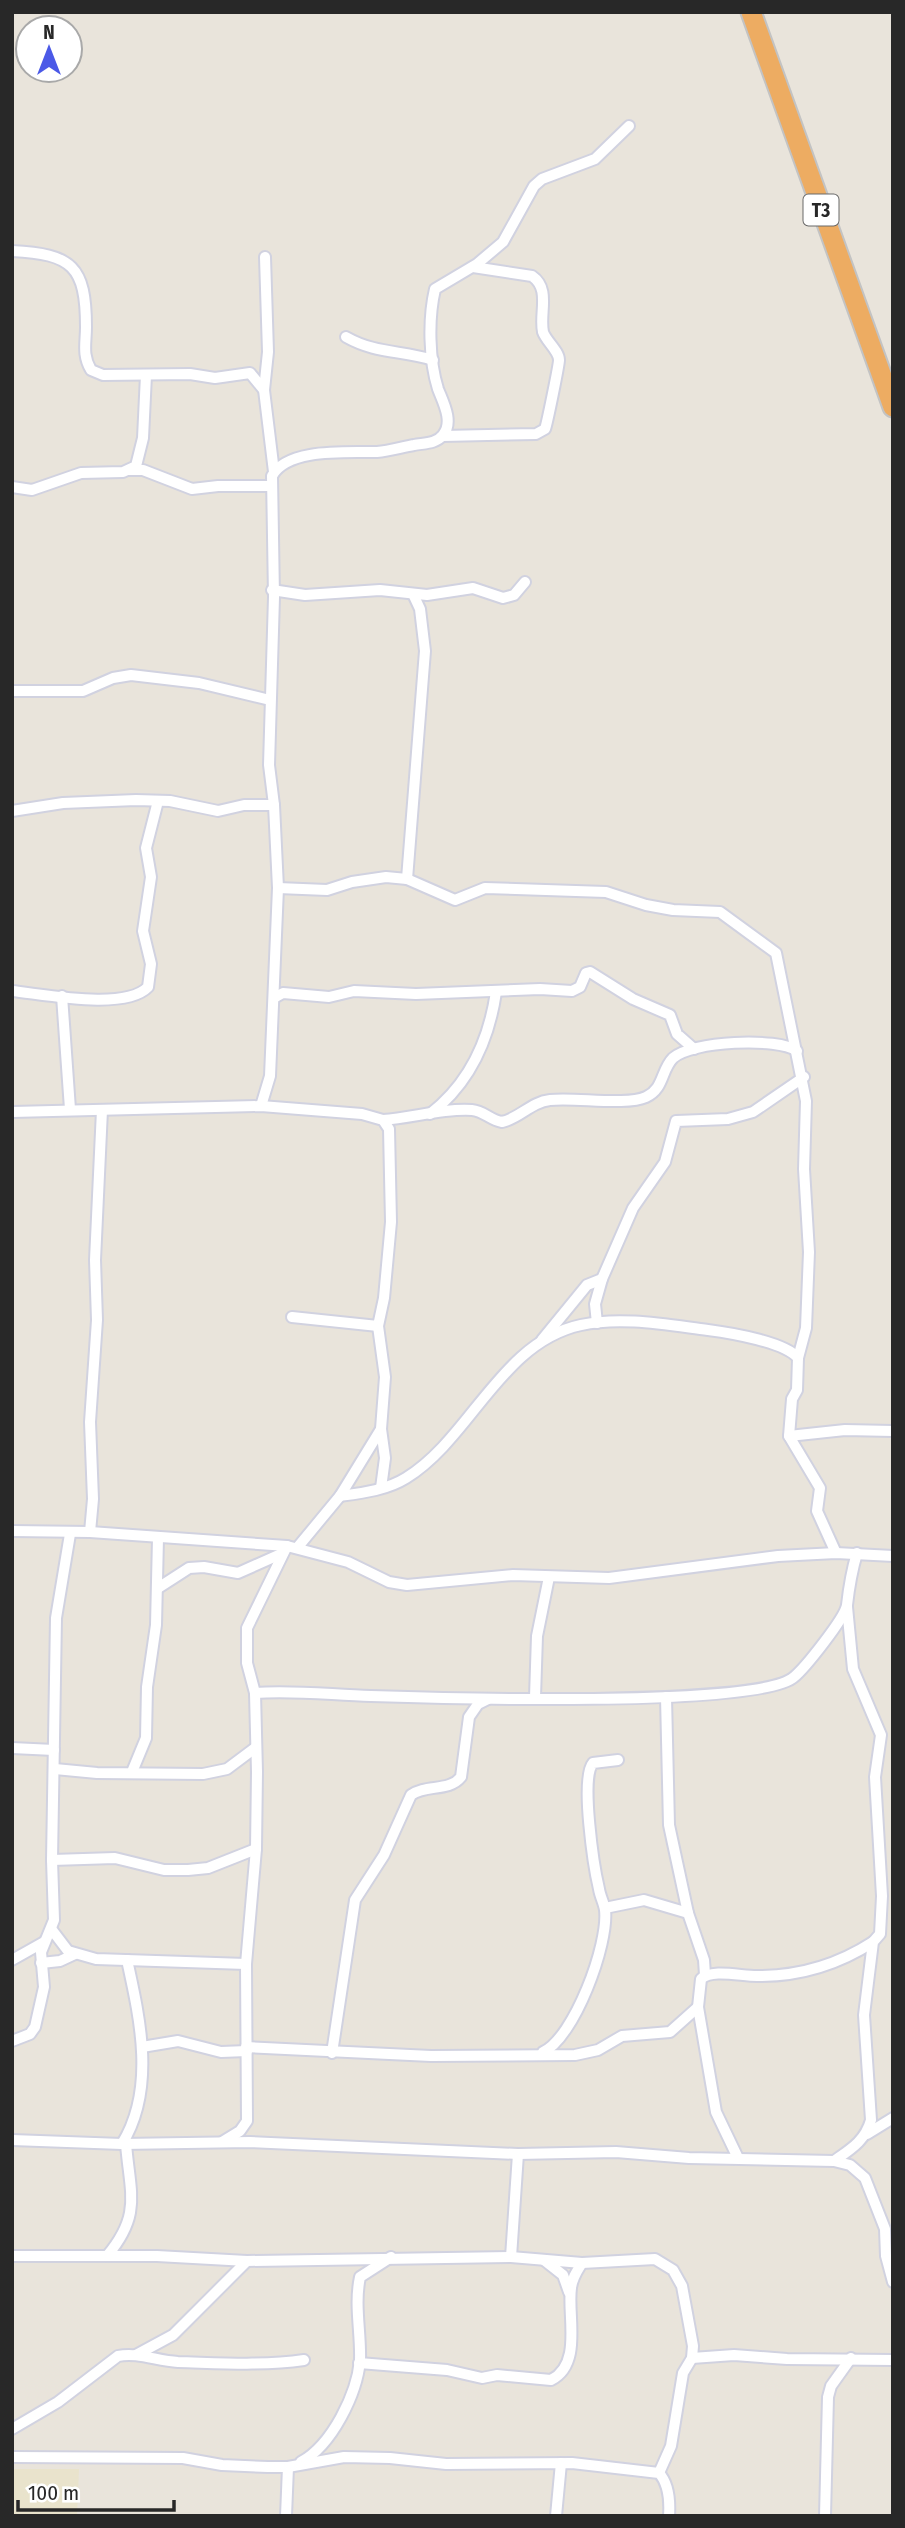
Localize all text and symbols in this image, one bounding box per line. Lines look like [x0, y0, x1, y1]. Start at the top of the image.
north arrow [14, 14, 84, 84]
text: N [43, 21, 55, 44]
road number: T3 [804, 194, 838, 226]
scale bar [18, 2468, 173, 2512]
text: 100 m [28, 2480, 79, 2506]

